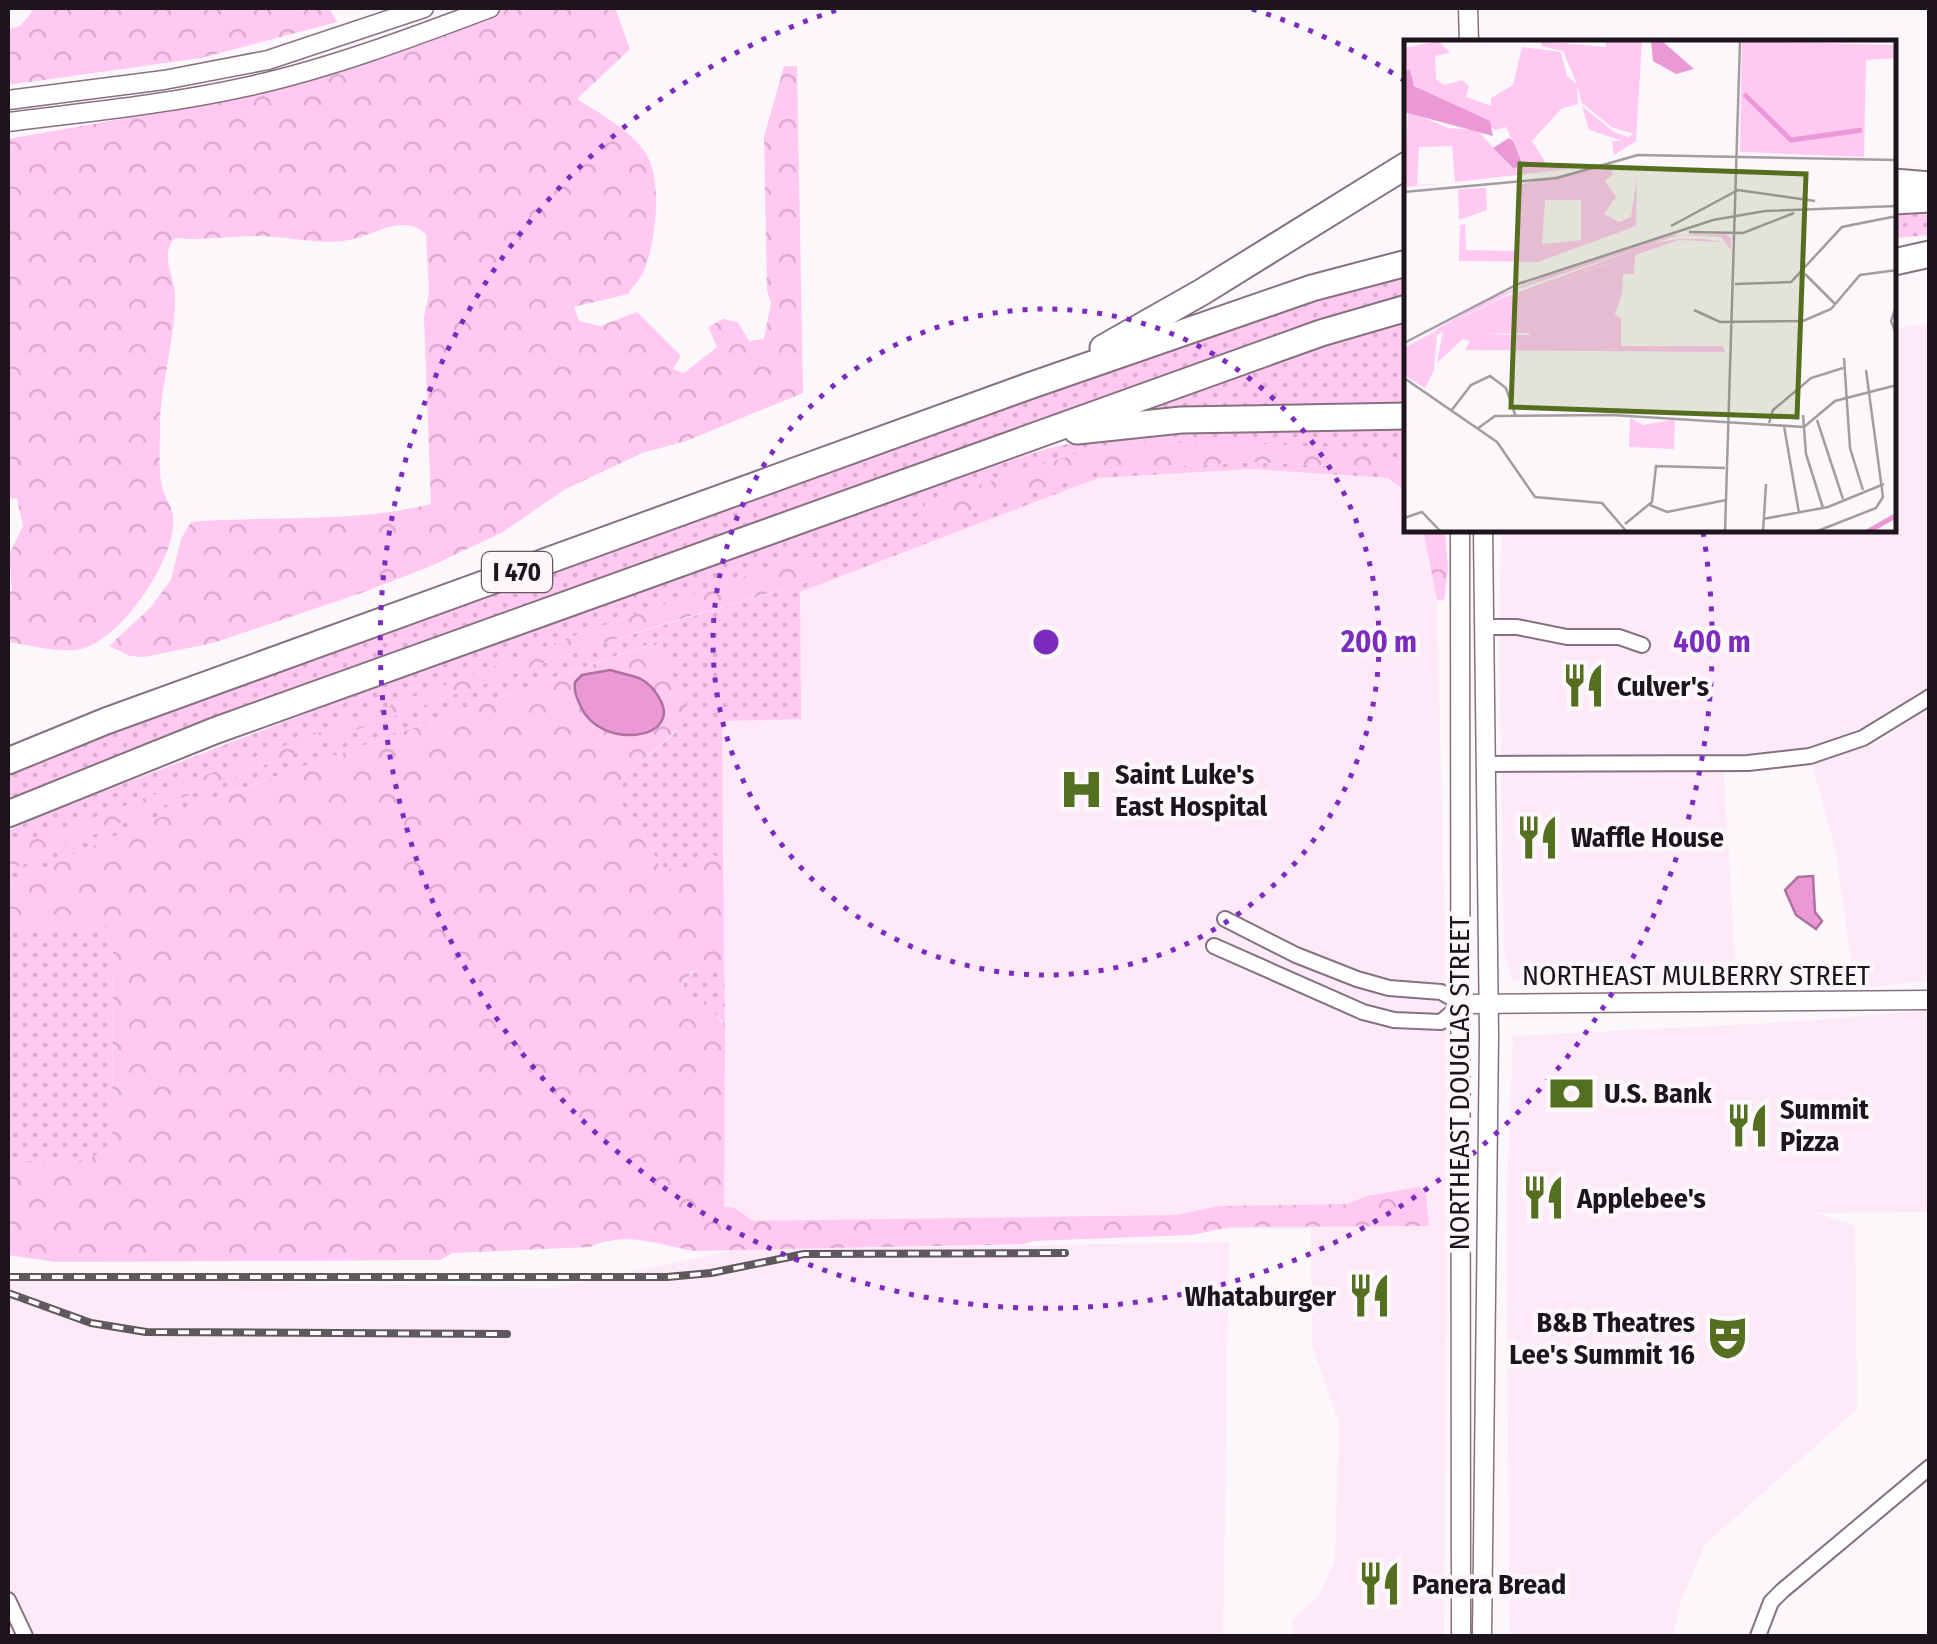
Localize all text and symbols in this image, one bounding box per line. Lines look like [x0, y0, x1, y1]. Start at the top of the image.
inset map [1404, 40, 1897, 532]
road number: I 470 [482, 552, 552, 592]
centre of rings [1028, 624, 1064, 660]
text: 200 m [1340, 624, 1417, 660]
text: 400 m [1673, 624, 1751, 660]
restaurant icon: Culver's [1560, 662, 1608, 710]
place label: Culver's [1617, 670, 1709, 703]
place label: Saint Luke's East Hospital [1115, 758, 1267, 823]
hospital icon: Saint Luke's East Hospital [1058, 766, 1106, 814]
restaurant icon: Waffle House [1514, 813, 1562, 861]
place label: Waffle House [1571, 821, 1724, 854]
street label: NORTHEAST DOUGLAS STREET [1443, 916, 1476, 1250]
street label: NORTHEAST MULBERRY STREET [1522, 959, 1870, 992]
bank icon: U.S. Bank [1547, 1069, 1595, 1117]
place label: U.S. Bank [1604, 1077, 1713, 1110]
place label: Summit Pizza [1780, 1093, 1870, 1158]
restaurant icon: Summit Pizza [1723, 1101, 1771, 1149]
restaurant icon: Applebee's [1520, 1174, 1568, 1222]
place label: Applebee's [1576, 1182, 1706, 1215]
restaurant icon: Whataburger [1345, 1272, 1393, 1320]
place label: Whataburger [1185, 1280, 1337, 1313]
place label: B&B Theatres Lee's Summit 16 [1509, 1306, 1695, 1371]
theatre icon: B&B Theatres Lee's Summit 16 [1704, 1314, 1752, 1362]
restaurant icon: Panera Bread [1355, 1560, 1403, 1608]
place label: Panera Bread [1412, 1568, 1566, 1601]

